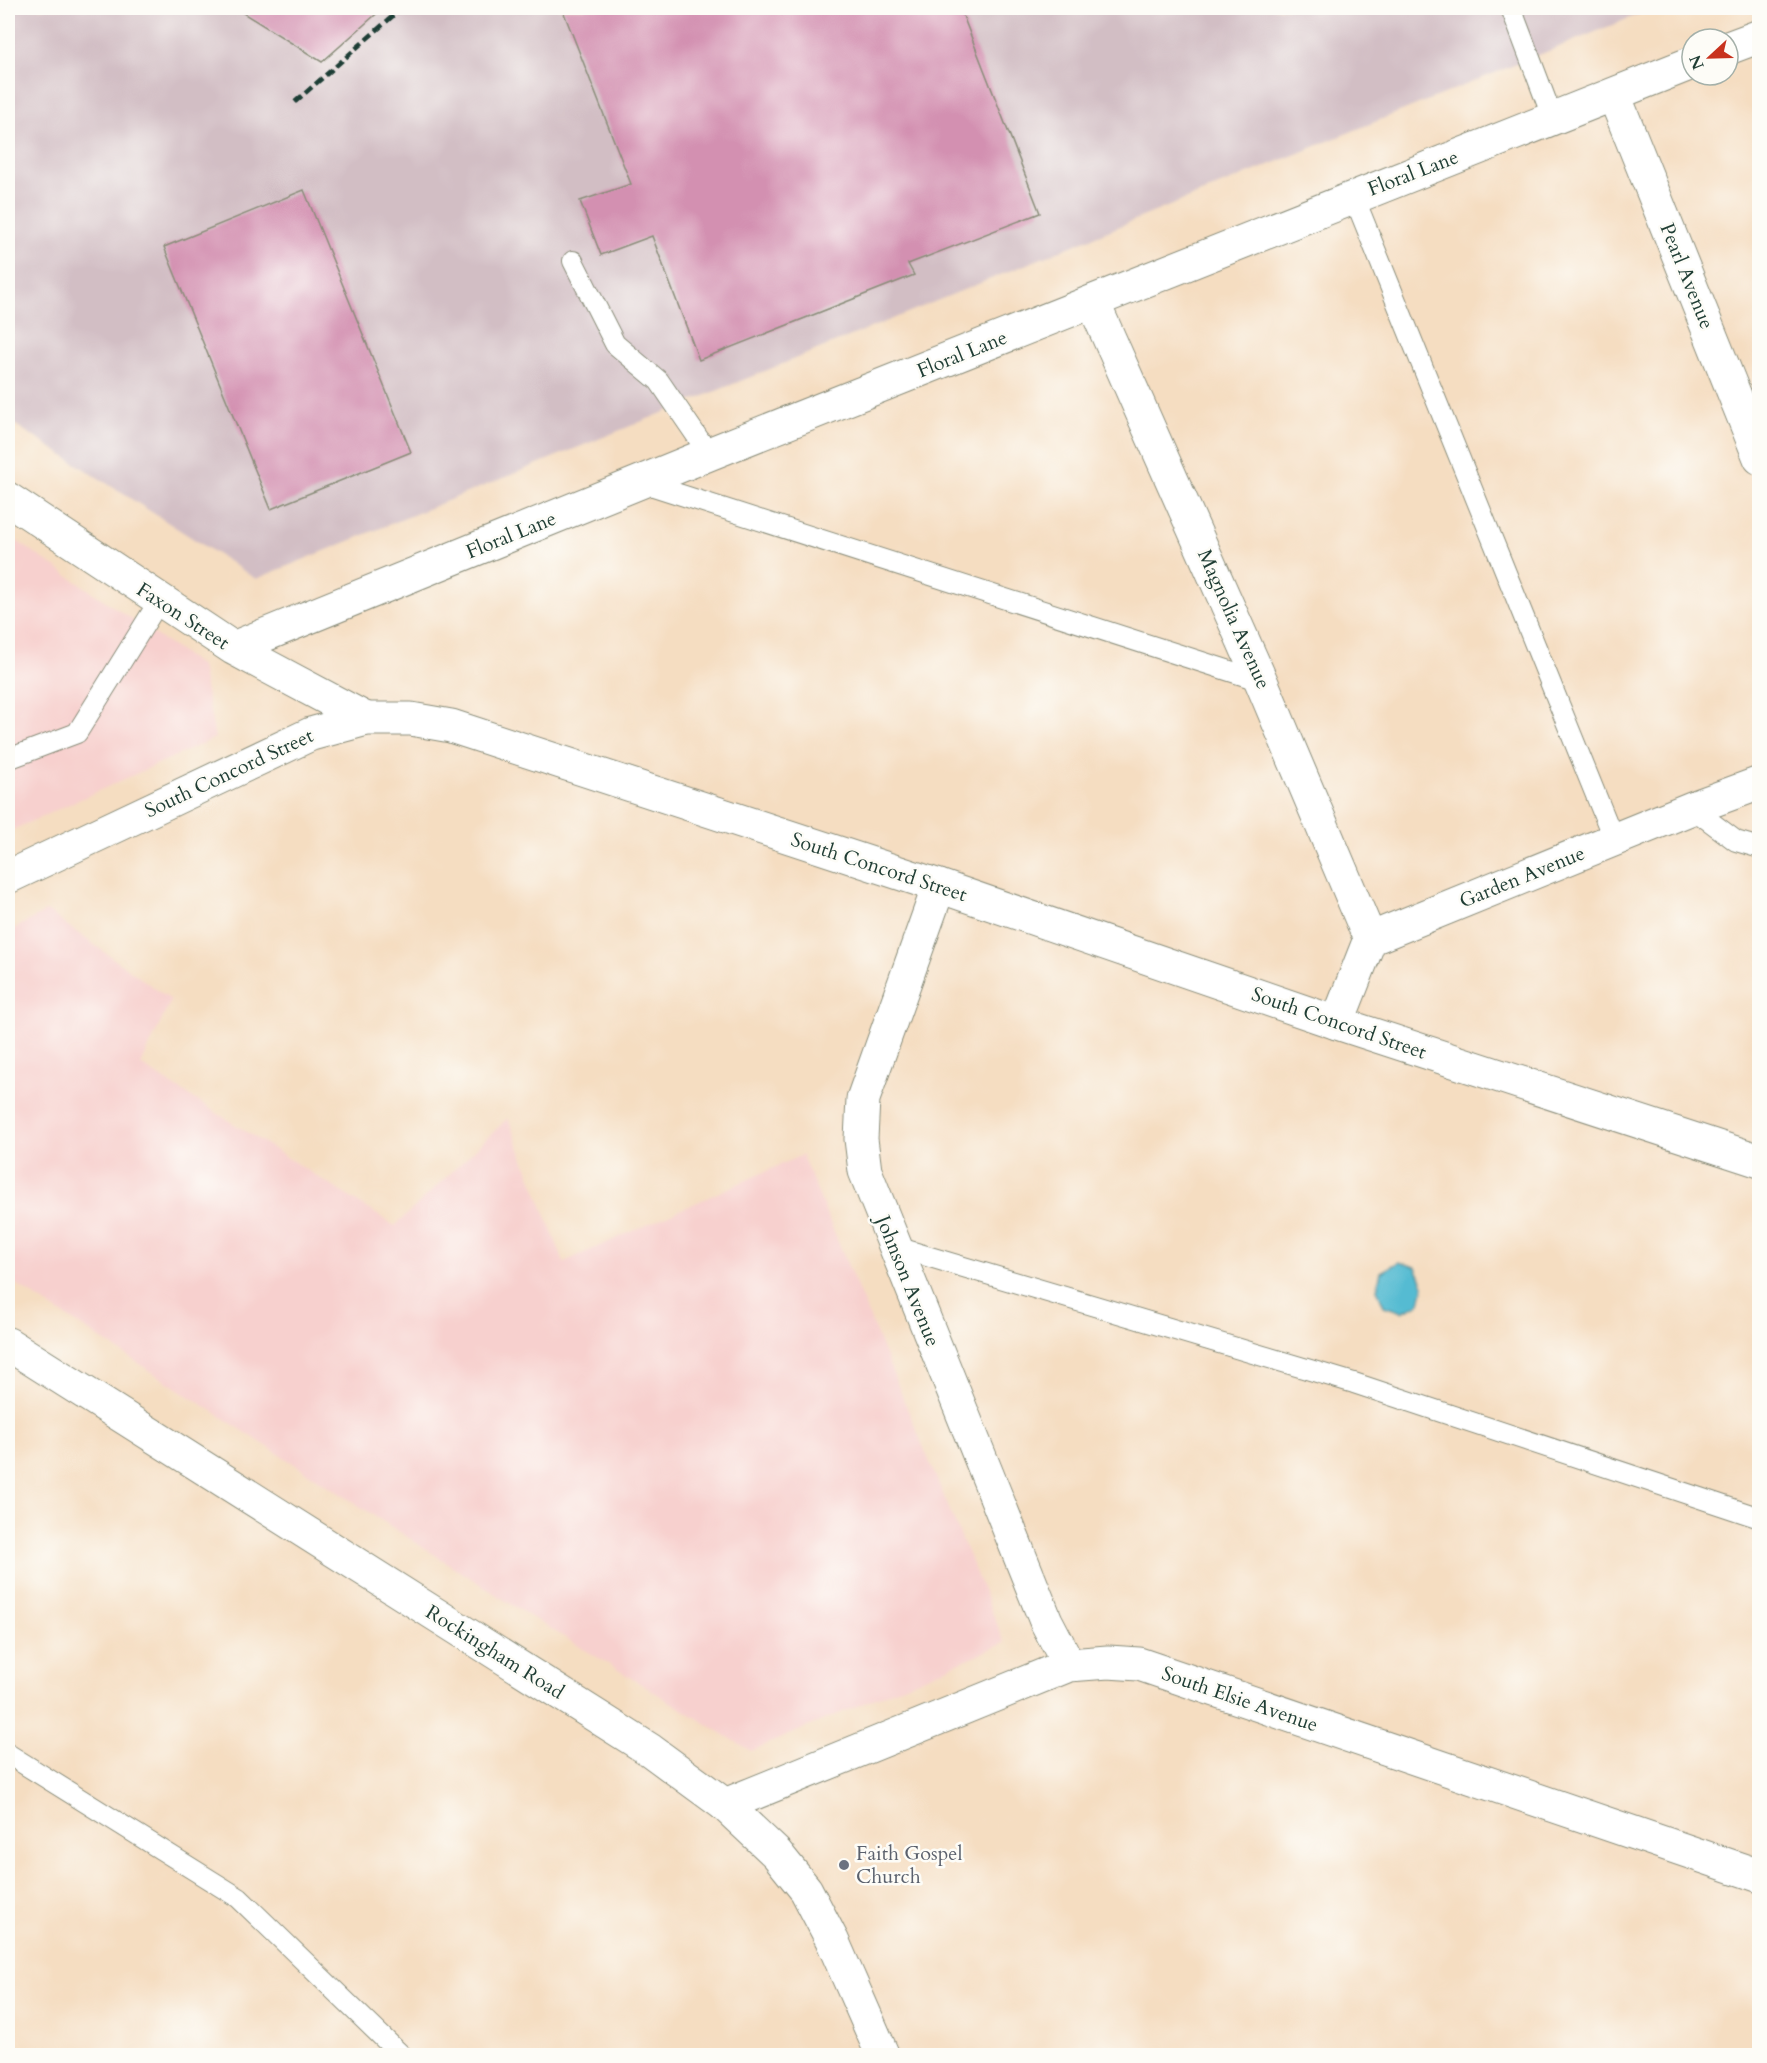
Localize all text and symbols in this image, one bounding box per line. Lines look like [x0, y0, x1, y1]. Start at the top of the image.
north arrow [1680, 27, 1740, 87]
text: N [1684, 52, 1710, 73]
street label: Floral Lane [1364, 143, 1462, 203]
street label: Pearl Avenue [1653, 219, 1721, 333]
street label: Floral Lane [913, 324, 1011, 384]
street label: Floral Lane [462, 505, 560, 565]
street label: Magnolia Avenue [1191, 545, 1277, 693]
street label: Faxon Street [131, 576, 235, 656]
street label: South Concord Street [140, 722, 318, 824]
street label: South Concord Street [788, 826, 971, 908]
street label: Garden Avenue [1455, 840, 1589, 914]
street label: South Concord Street [1248, 980, 1431, 1066]
street label: Johnson Avenue [868, 1209, 947, 1351]
street label: Rockingham Road [421, 1599, 570, 1706]
street label: South Elsie Avenue [1158, 1660, 1322, 1738]
place label: Faith Gospel Church [856, 1840, 962, 1890]
marker: Faith Gospel Church [837, 1858, 851, 1872]

